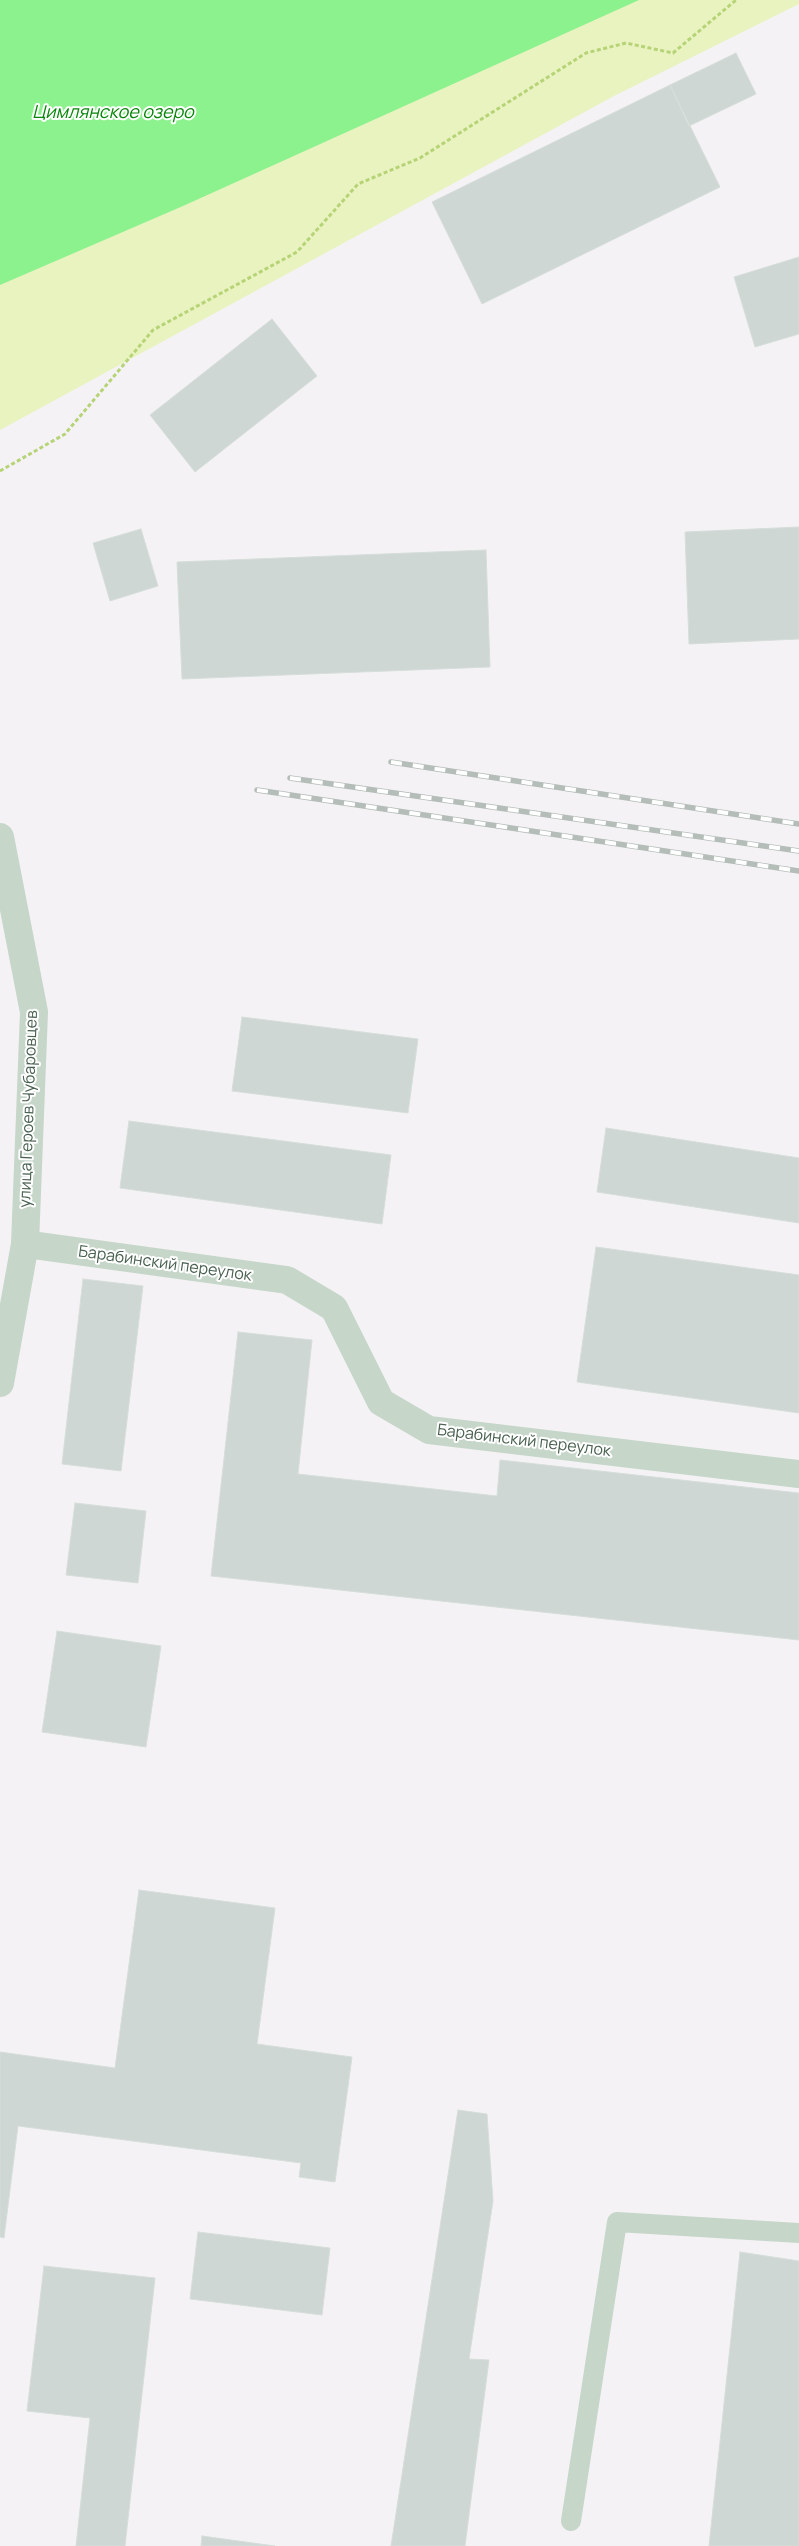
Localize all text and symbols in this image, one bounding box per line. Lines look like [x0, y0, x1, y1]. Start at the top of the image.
water label: Цимлянское озеро [32, 102, 194, 124]
street label: улица Героев Чубаровцев [16, 1010, 42, 1208]
street label: Барабинский переулок [77, 1242, 253, 1286]
street label: Барабинский переулок [436, 1421, 612, 1461]

